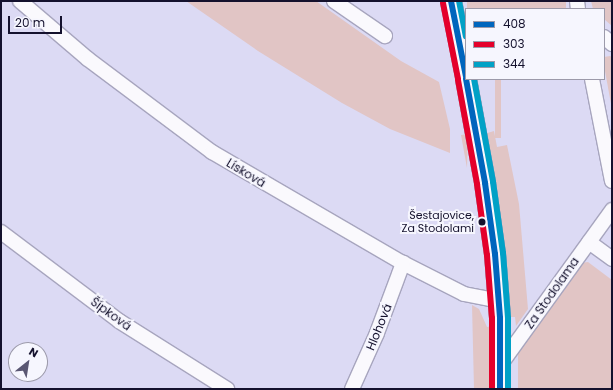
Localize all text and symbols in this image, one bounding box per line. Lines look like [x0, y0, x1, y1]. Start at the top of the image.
scale bar [10, 8, 64, 34]
legend [465, 8, 605, 80]
text: 20 m [15, 14, 45, 31]
text: 408 [503, 15, 526, 32]
text: 303 [503, 35, 525, 52]
text: 344 [503, 55, 525, 72]
street label: Lísková [224, 156, 268, 190]
place label: Šestajovice, Za Stodolami [402, 209, 474, 235]
marker: Šestajovice, Za Stodolami [477, 217, 487, 227]
street label: Za Stodolama [522, 254, 582, 332]
street label: Šípková [88, 294, 134, 334]
street label: Hlohová [363, 302, 395, 352]
north arrow [8, 342, 48, 382]
text: N [26, 343, 41, 361]

